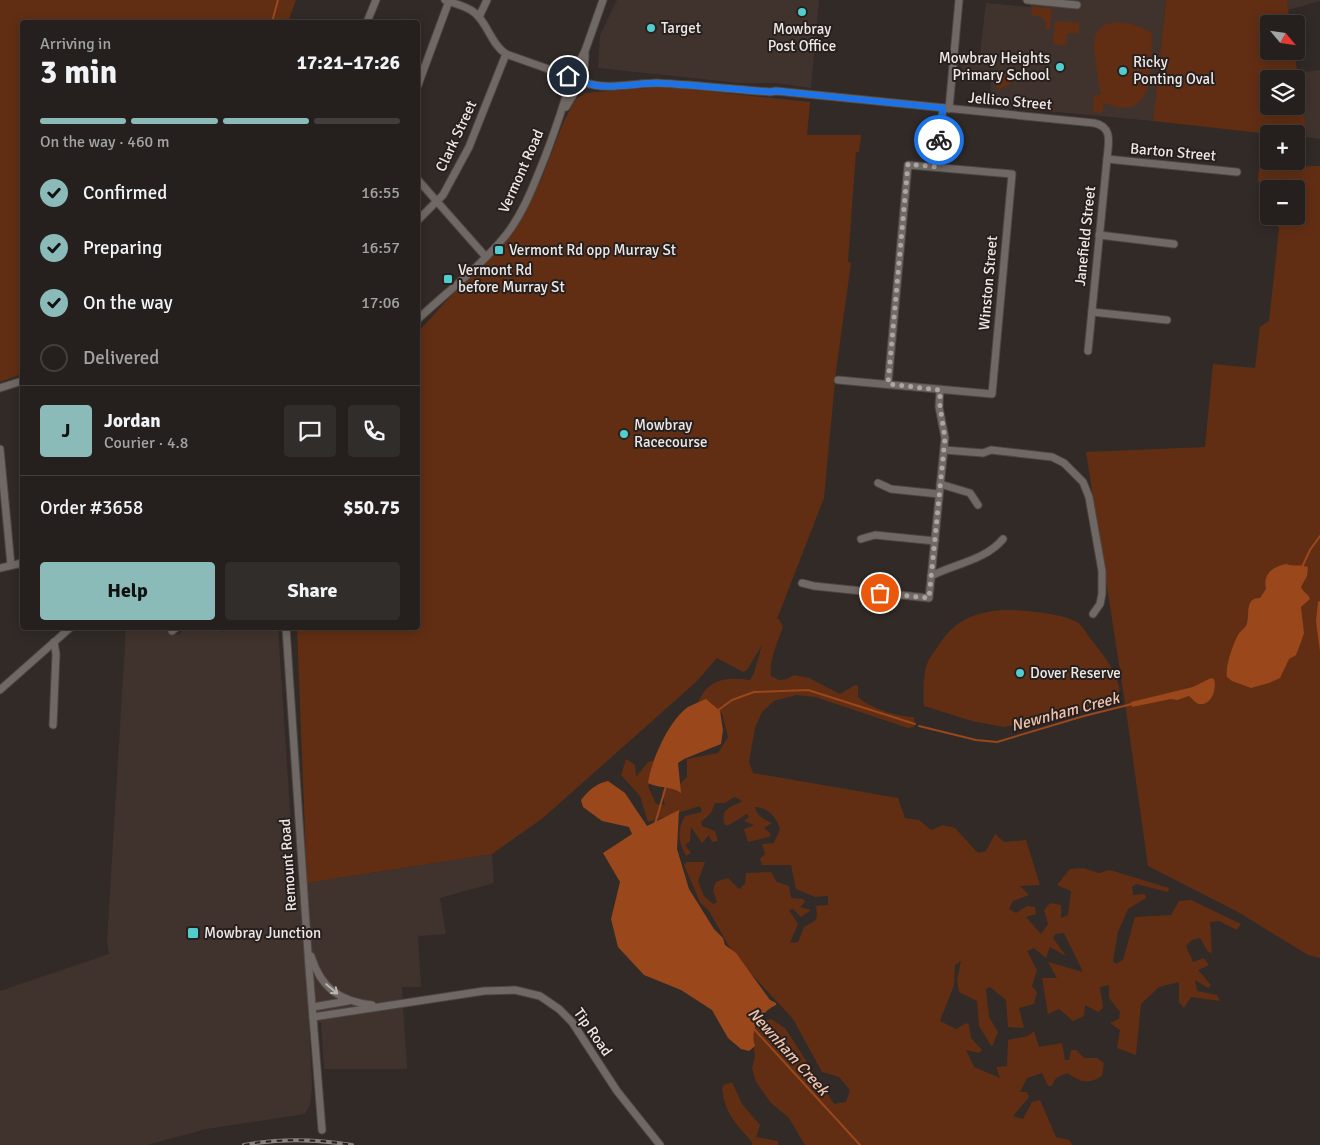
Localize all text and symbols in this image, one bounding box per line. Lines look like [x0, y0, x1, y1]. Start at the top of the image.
marker: Mowbray Post Office [796, 6, 808, 18]
north arrow [1260, 15, 1305, 60]
map controls [1260, 15, 1305, 225]
place label: Target [661, 19, 701, 37]
place label: Mowbray Post Office [768, 20, 836, 55]
marker: Target [645, 22, 657, 34]
text: Arriving in [40, 34, 111, 54]
place label: Mowbray Heights Primary School [939, 49, 1050, 84]
text: 17:21–17:26 [297, 51, 400, 75]
text: 3 min [40, 53, 117, 92]
place label: Ricky Ponting Oval [1133, 53, 1215, 88]
pin [547, 55, 589, 97]
marker: Mowbray Heights Primary School [1054, 61, 1066, 73]
icon: home [554, 62, 582, 90]
marker: Ricky Ponting Oval [1117, 65, 1129, 77]
button: layers [1260, 70, 1305, 115]
street label: Jellico Street [967, 88, 1053, 114]
street label: Clark Street [432, 98, 480, 174]
courier [914, 115, 964, 165]
button: + [1260, 125, 1305, 170]
street label: Vermont Road [495, 126, 547, 216]
icon: bike [925, 126, 953, 154]
text: On the way · 460 m [40, 132, 170, 152]
street label: Barton Street [1129, 139, 1217, 165]
icon: check [40, 179, 68, 207]
button: − [1260, 180, 1305, 225]
text: Confirmed [83, 181, 167, 205]
text: 16:55 [361, 183, 400, 203]
street label: Janefield Street [1071, 185, 1099, 287]
icon: check [40, 234, 68, 262]
street label: Winston Street [975, 235, 1001, 331]
text: Preparing [83, 236, 162, 260]
text: 16:57 [361, 238, 400, 258]
place label: Vermont Rd opp Murray St [509, 241, 676, 259]
marker: Vermont Rd opp Murray St [493, 244, 505, 256]
place label: Vermont Rd before Murray St [458, 261, 565, 296]
marker: Vermont Rd before Murray St [442, 273, 454, 285]
icon: check [40, 289, 68, 317]
text: On the way [83, 291, 173, 315]
text: 17:06 [361, 293, 400, 313]
text: Delivered [83, 346, 159, 370]
button: chat [284, 405, 336, 457]
button: phone [348, 405, 400, 457]
text: Jordan [104, 409, 161, 433]
place label: Mowbray Racecourse [634, 416, 708, 451]
text: J [62, 419, 70, 443]
marker: Mowbray Racecourse [618, 428, 630, 440]
text: Courier · 4.8 [104, 433, 188, 453]
text: Order #3658 [40, 496, 143, 520]
text: $50.75 [343, 496, 400, 520]
button: Help [40, 562, 215, 620]
button: Share [225, 562, 400, 620]
pin [859, 572, 901, 614]
icon: bag [866, 579, 894, 607]
place label: Dover Reserve [1030, 664, 1121, 682]
marker: Dover Reserve [1014, 667, 1026, 679]
water label: Newnham Creek [1009, 687, 1124, 736]
street label: Remount Road [276, 818, 300, 912]
place label: Mowbray Junction [204, 924, 321, 942]
marker: Mowbray Junction [186, 926, 200, 940]
one-way arrow [325, 984, 338, 995]
street label: Tip Road [570, 1004, 616, 1060]
water label: Newnham Creek [744, 1004, 834, 1101]

